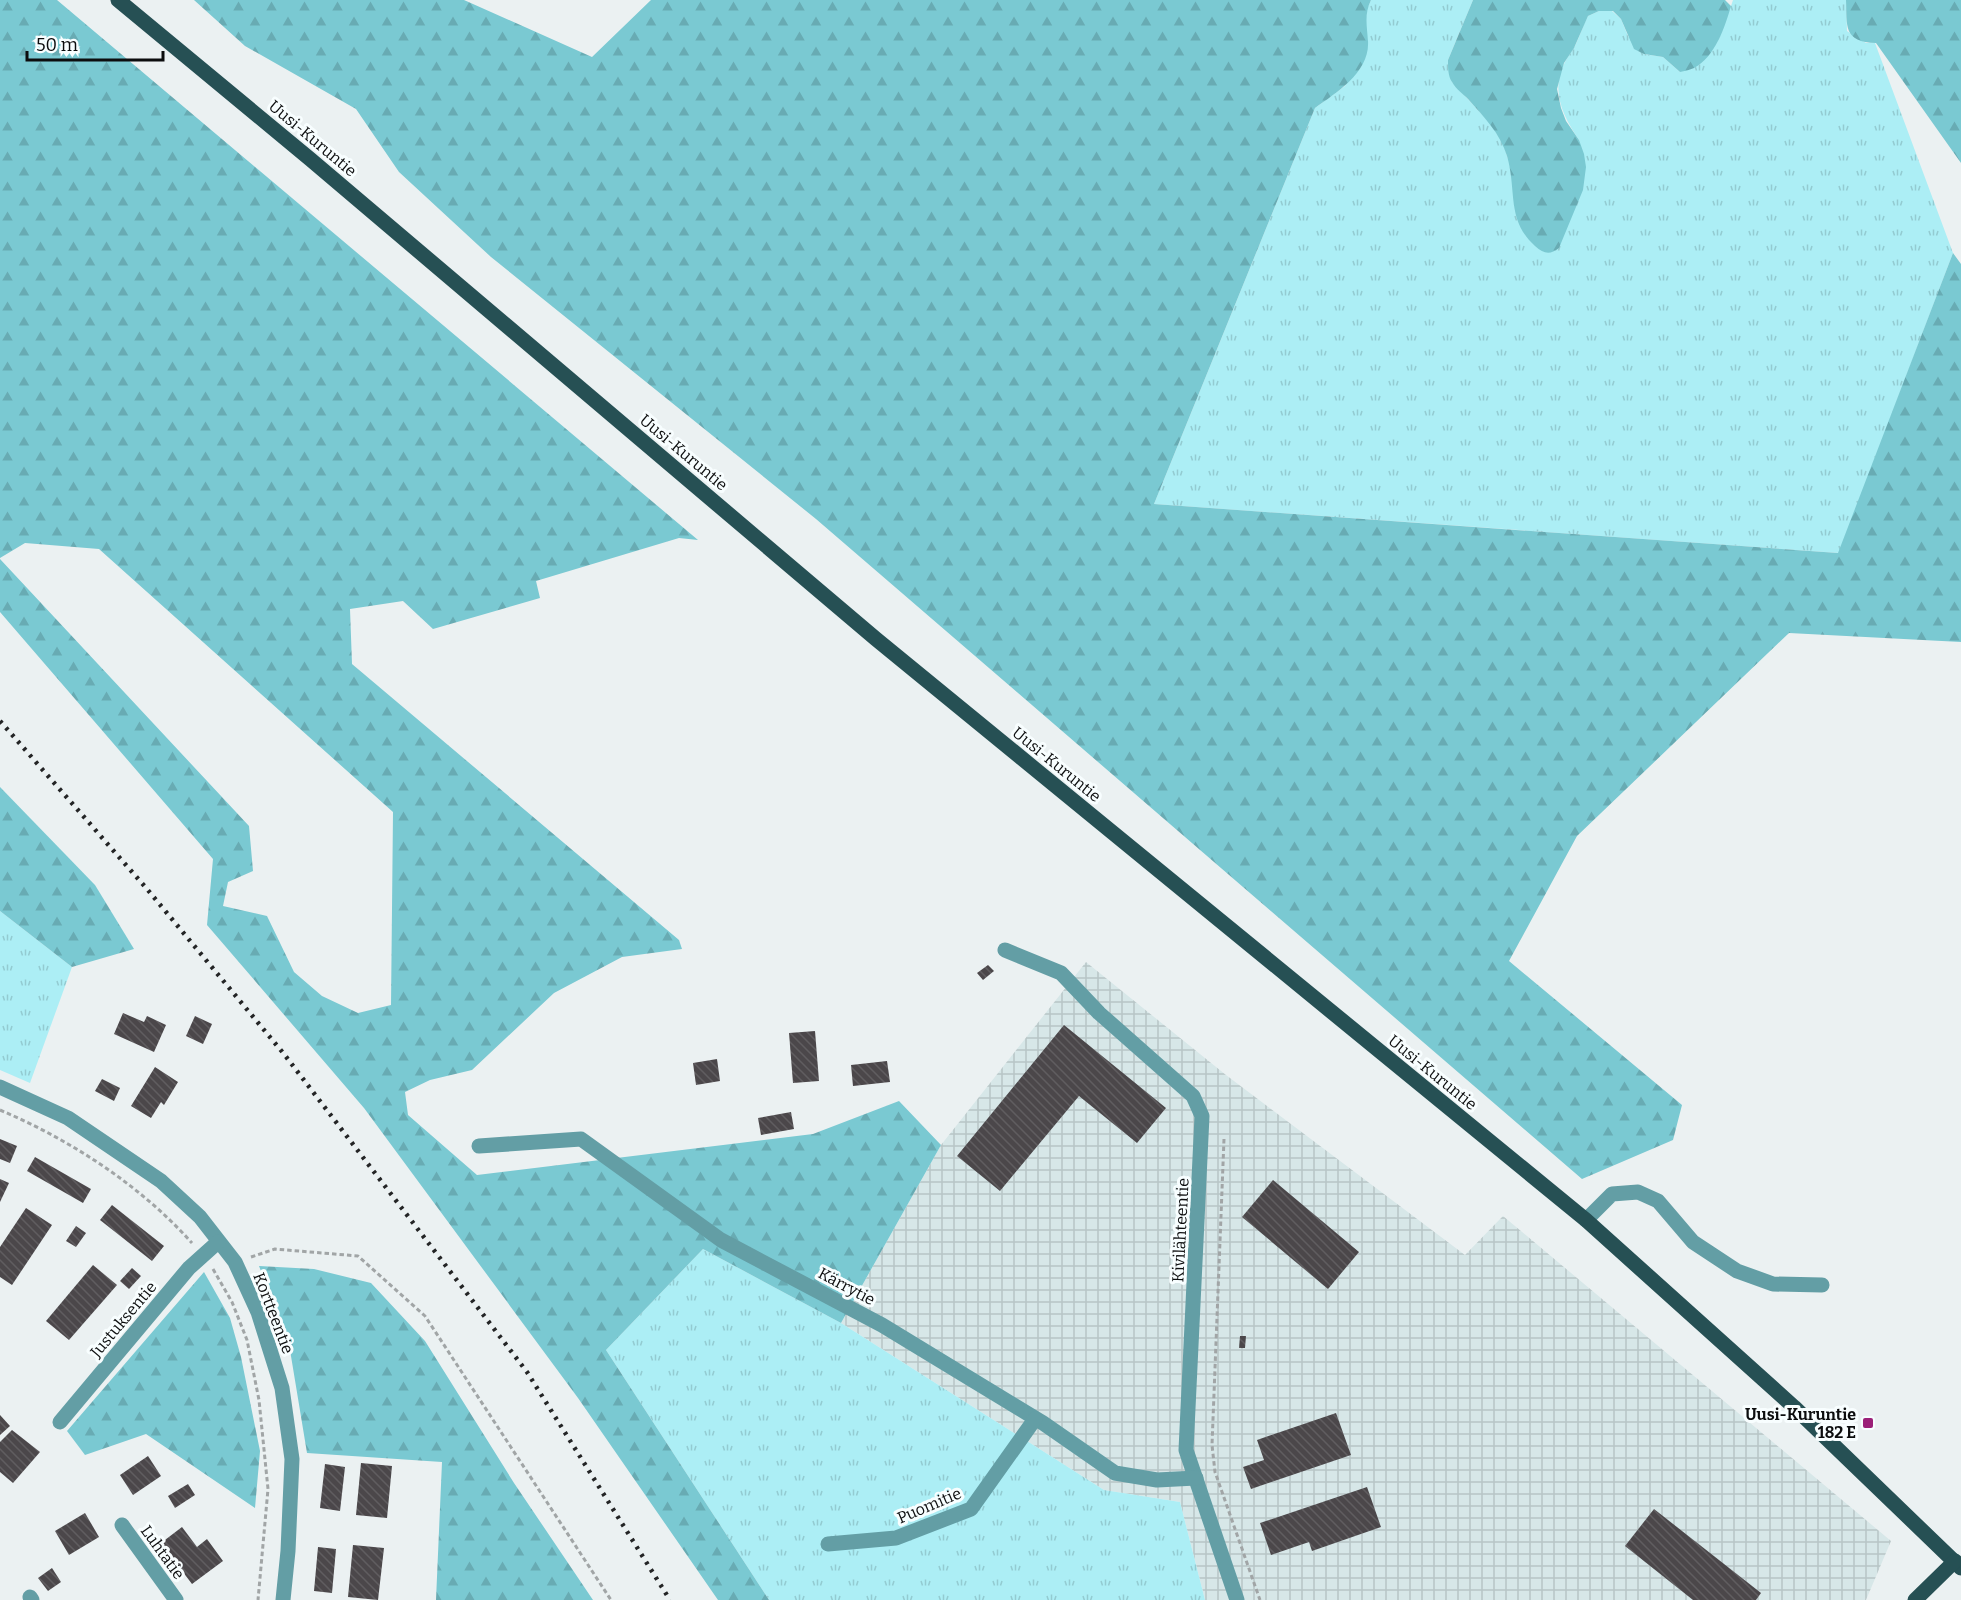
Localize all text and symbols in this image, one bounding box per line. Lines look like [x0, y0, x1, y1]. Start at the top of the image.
scale bar [27, 24, 164, 62]
text: 50 m [36, 34, 78, 56]
street label: Uusi-Kuruntie [265, 96, 360, 181]
street label: Uusi-Kuruntie [636, 410, 731, 495]
street label: Uusi-Kuruntie [1009, 723, 1105, 806]
street label: Uusi-Kuruntie [1385, 1031, 1481, 1114]
street label: Kivilähteentie [1168, 1177, 1193, 1283]
street label: Kärrytie [815, 1264, 878, 1309]
street label: Kortteentie [249, 1270, 298, 1356]
street label: Justuksentie [86, 1278, 160, 1362]
place label: Uusi-Kuruntie 182 E [1745, 1405, 1856, 1442]
marker: Uusi-Kuruntie 182 E [1861, 1416, 1875, 1430]
street label: Puomitie [894, 1483, 964, 1527]
street label: Luhtatie [137, 1522, 189, 1583]

